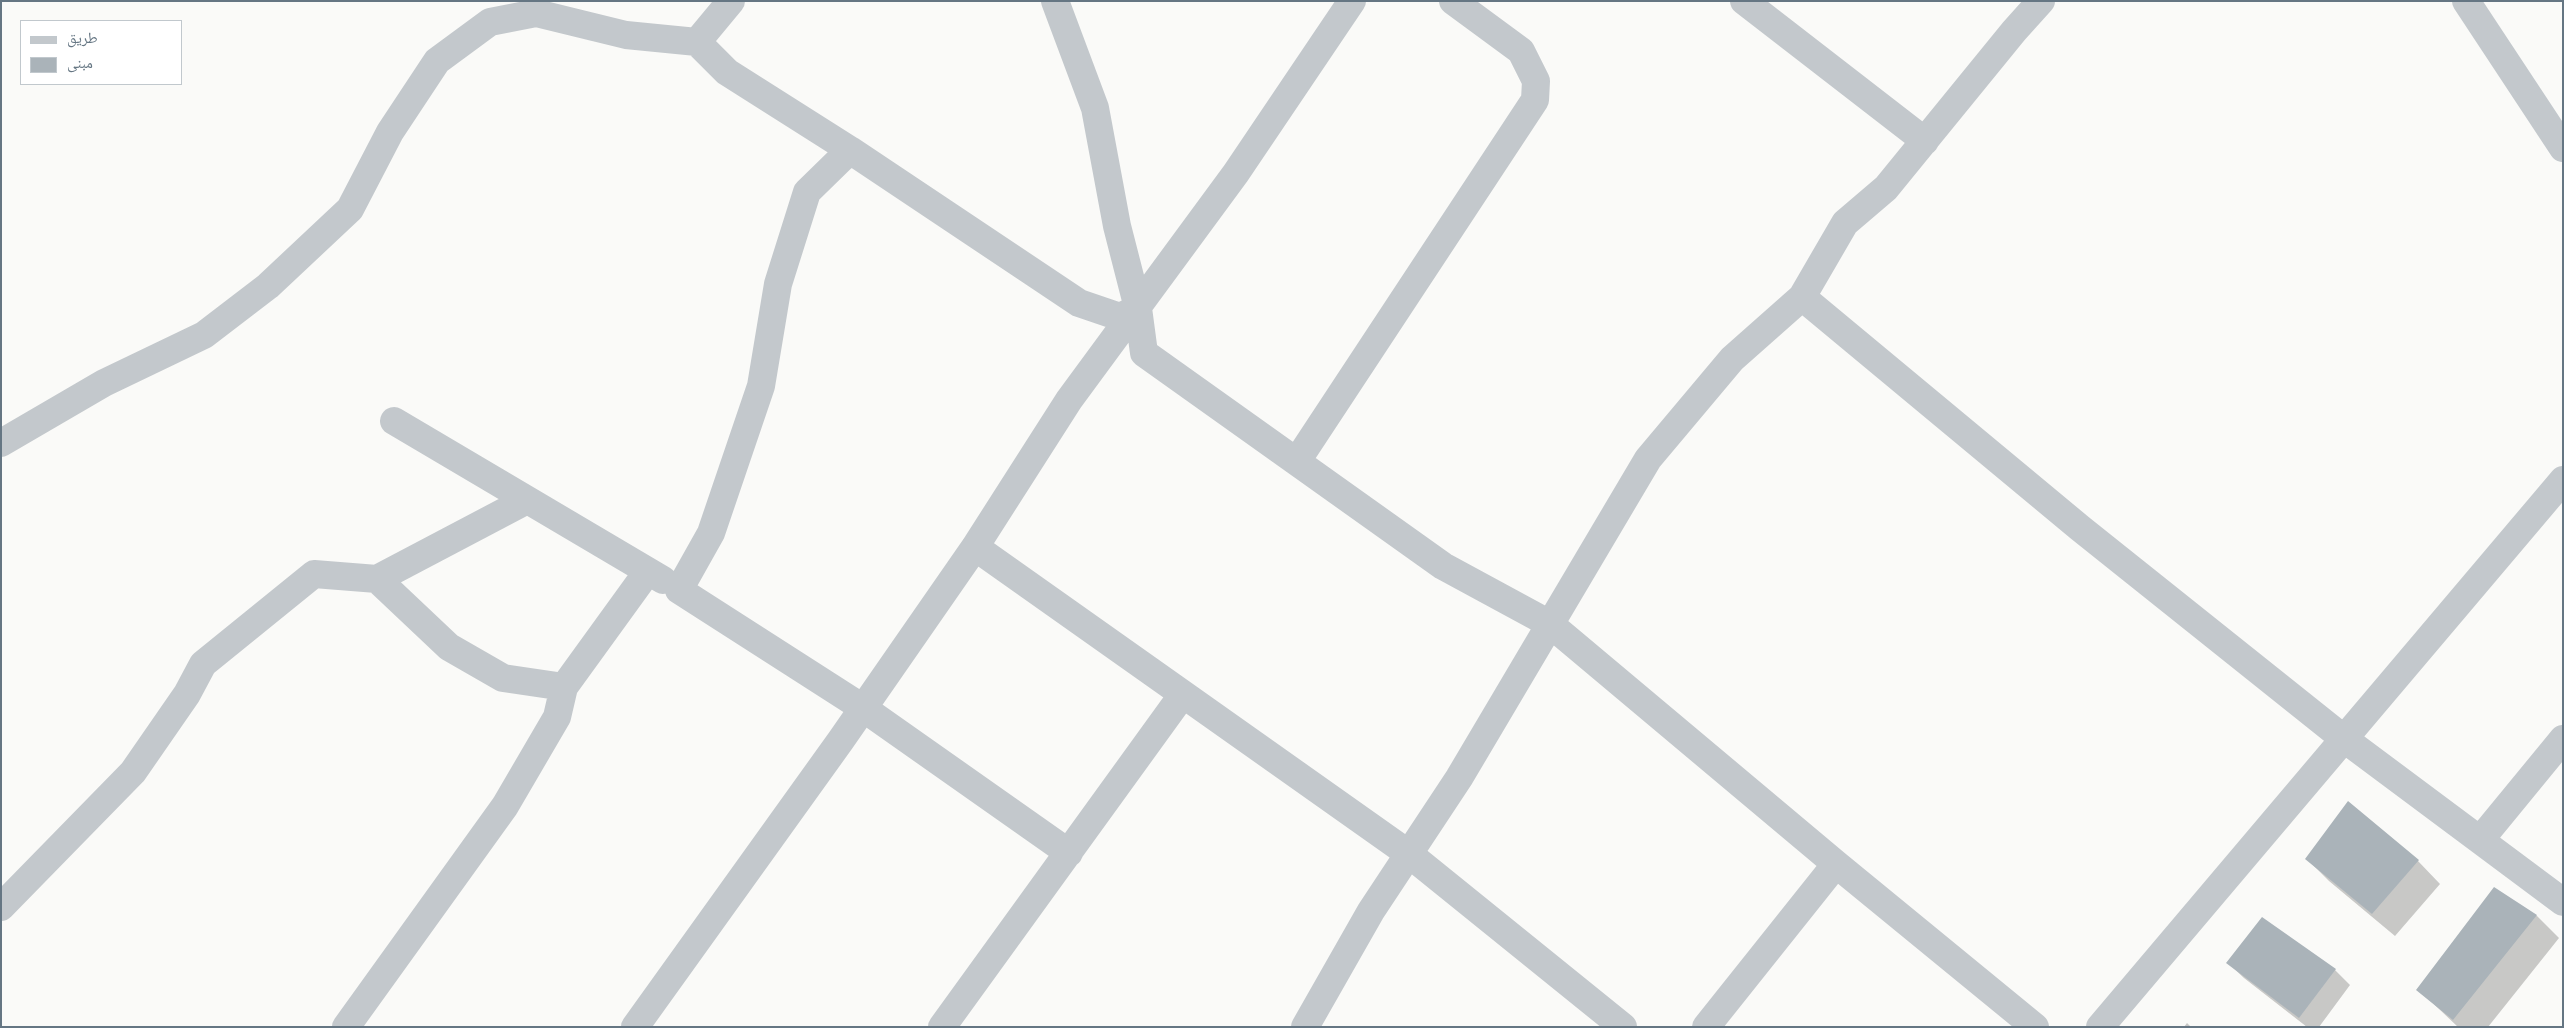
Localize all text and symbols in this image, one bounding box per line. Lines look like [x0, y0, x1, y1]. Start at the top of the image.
legend [20, 20, 182, 85]
text: طريق [67, 30, 98, 49]
text: مبنى [67, 55, 93, 74]

